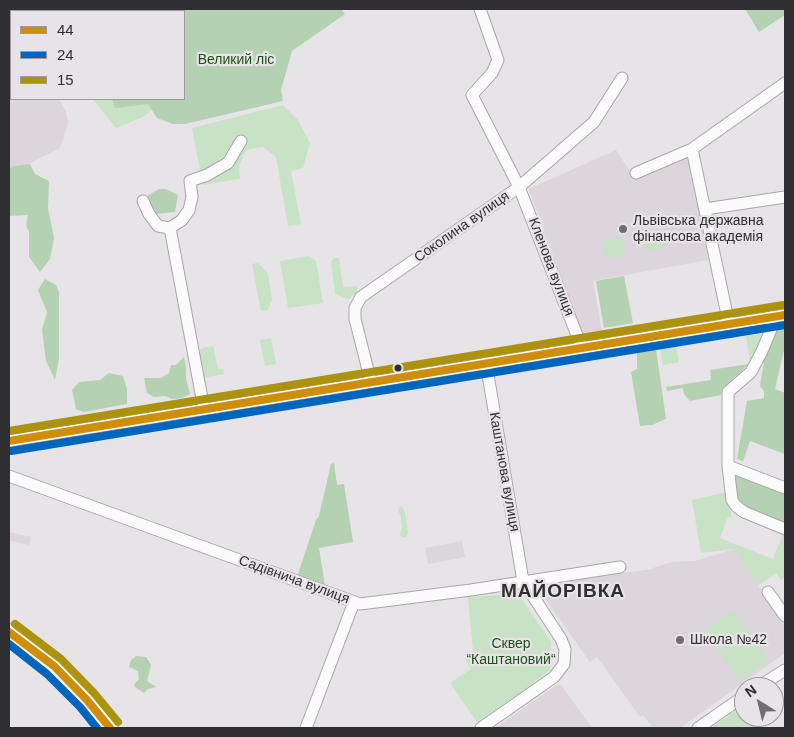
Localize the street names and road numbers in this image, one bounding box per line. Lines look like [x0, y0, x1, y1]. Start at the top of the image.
street label: Соколина вулиця [411, 188, 513, 266]
street label: Кленова вулиця [525, 215, 577, 319]
street label: Каштанова вулиця [485, 411, 523, 533]
street label: Садівнича вулиця [236, 552, 352, 608]

